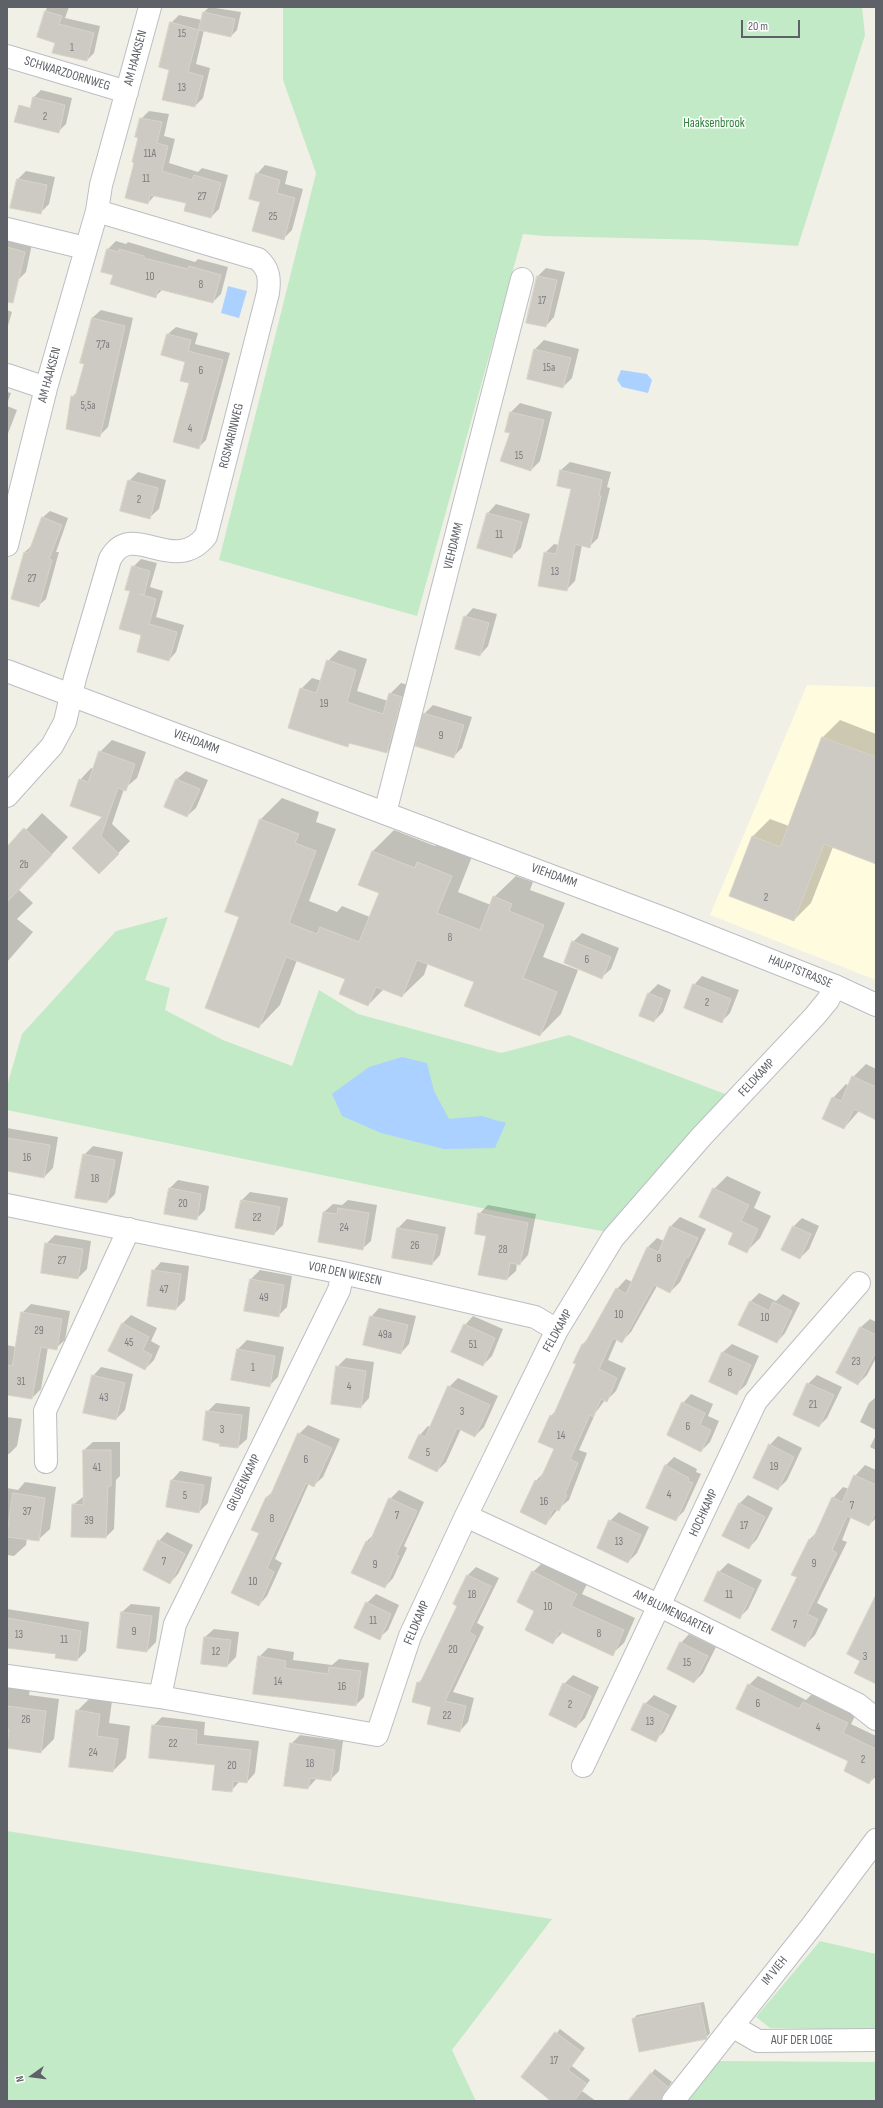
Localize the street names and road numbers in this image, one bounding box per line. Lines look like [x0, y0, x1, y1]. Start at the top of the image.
street label: AM HAAKSEN [121, 29, 151, 87]
street label: SCHWARZDORNWEG [22, 54, 112, 94]
street label: AM HAAKSEN [35, 346, 65, 404]
street label: ROSMARINWEG [216, 402, 248, 470]
street label: VIEHDAMM [441, 521, 467, 571]
street label: VIEHDAMM [171, 726, 221, 758]
street label: VIEHDAMM [529, 861, 579, 891]
street label: HAUPTSTRASSE [766, 952, 834, 992]
street label: FELDKAMP [735, 1056, 779, 1100]
street label: VOR DEN WIESEN [307, 1259, 383, 1289]
street label: FELDKAMP [540, 1307, 576, 1355]
street label: GRUBENKAMP [224, 1452, 264, 1514]
street label: HOCHKAMP [686, 1487, 722, 1539]
street label: AM BLUMENGARTEN [630, 1587, 716, 1639]
street label: FELDKAMP [401, 1599, 433, 1647]
street label: IM VIEH [759, 1953, 791, 1989]
street label: AUF DER LOGE [771, 2033, 833, 2049]

